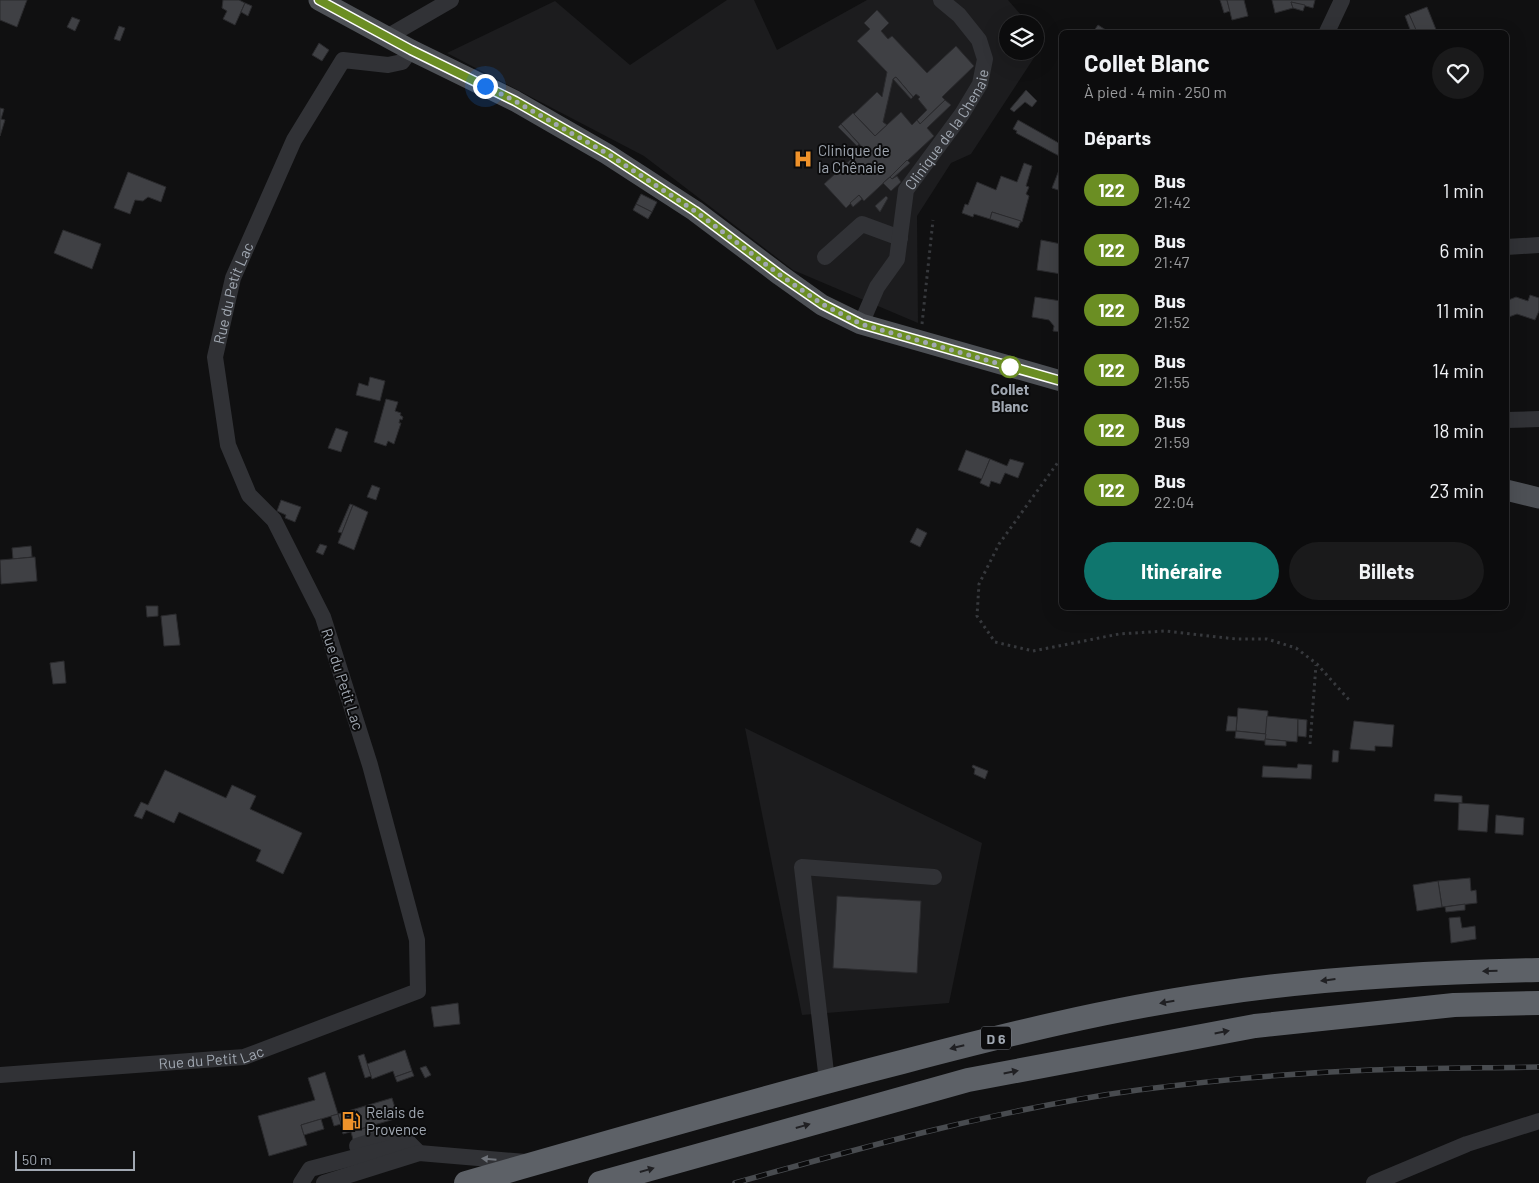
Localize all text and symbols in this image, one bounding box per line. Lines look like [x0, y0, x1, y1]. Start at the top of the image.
map controls [999, 15, 1044, 60]
button: layers [999, 15, 1044, 60]
button: heart [1432, 47, 1484, 99]
text: Collet Blanc [1084, 48, 1210, 77]
street label: Clinique de la Chenaie [900, 67, 992, 193]
your location [473, 74, 498, 99]
text: À pied · 4 min · 250 m [1084, 82, 1227, 101]
text: Départs [1084, 126, 1151, 149]
place label: Clinique de la Chênaie [818, 141, 890, 176]
hospital icon: Clinique de la Chênaie [792, 148, 814, 170]
text: Bus [1154, 169, 1186, 192]
text: 122 [1098, 179, 1125, 201]
text: 1 min [1443, 179, 1484, 202]
text: 21:42 [1154, 192, 1191, 211]
text: Bus [1154, 229, 1186, 252]
street label: Rue du Petit Lac [209, 239, 257, 346]
text: 122 [1098, 239, 1125, 261]
text: 6 min [1440, 239, 1484, 262]
text: 21:47 [1154, 252, 1189, 271]
text: Bus [1154, 289, 1186, 312]
text: 122 [1098, 299, 1125, 321]
text: 11 min [1436, 299, 1484, 322]
text: 21:52 [1154, 312, 1190, 331]
text: Bus [1154, 349, 1186, 372]
marker: Collet Blanc [999, 356, 1021, 378]
text: 122 [1098, 359, 1125, 381]
text: 14 min [1432, 359, 1484, 382]
text: 21:55 [1154, 372, 1190, 391]
place label: Collet Blanc [991, 380, 1030, 415]
text: Bus [1154, 409, 1186, 432]
text: 122 [1098, 419, 1125, 441]
text: 18 min [1433, 419, 1484, 442]
text: 21:59 [1154, 432, 1190, 451]
text: Bus [1154, 469, 1186, 492]
text: 122 [1098, 479, 1125, 501]
text: 23 min [1430, 479, 1484, 502]
text: 22:04 [1154, 492, 1194, 511]
button: Itinéraire [1084, 542, 1279, 600]
button: Billets [1289, 542, 1484, 600]
street label: Rue du Petit Lac [318, 626, 368, 732]
one-way arrow [1482, 967, 1498, 975]
one-way arrow [1320, 976, 1336, 984]
one-way arrow [1159, 999, 1175, 1007]
road number: D 6 [981, 1026, 1011, 1050]
one-way arrow [1215, 1028, 1230, 1036]
street label: Rue du Petit Lac [158, 1041, 266, 1072]
one-way arrow [949, 1044, 964, 1052]
one-way arrow [1004, 1068, 1020, 1076]
place label: Relais de Provence [366, 1103, 427, 1138]
fuel station icon: Relais de Provence [340, 1110, 362, 1132]
one-way arrow [796, 1122, 811, 1130]
scale bar [15, 1148, 135, 1171]
text: 50 m [22, 1151, 51, 1168]
one-way arrow [481, 1154, 497, 1162]
one-way arrow [639, 1166, 654, 1174]

